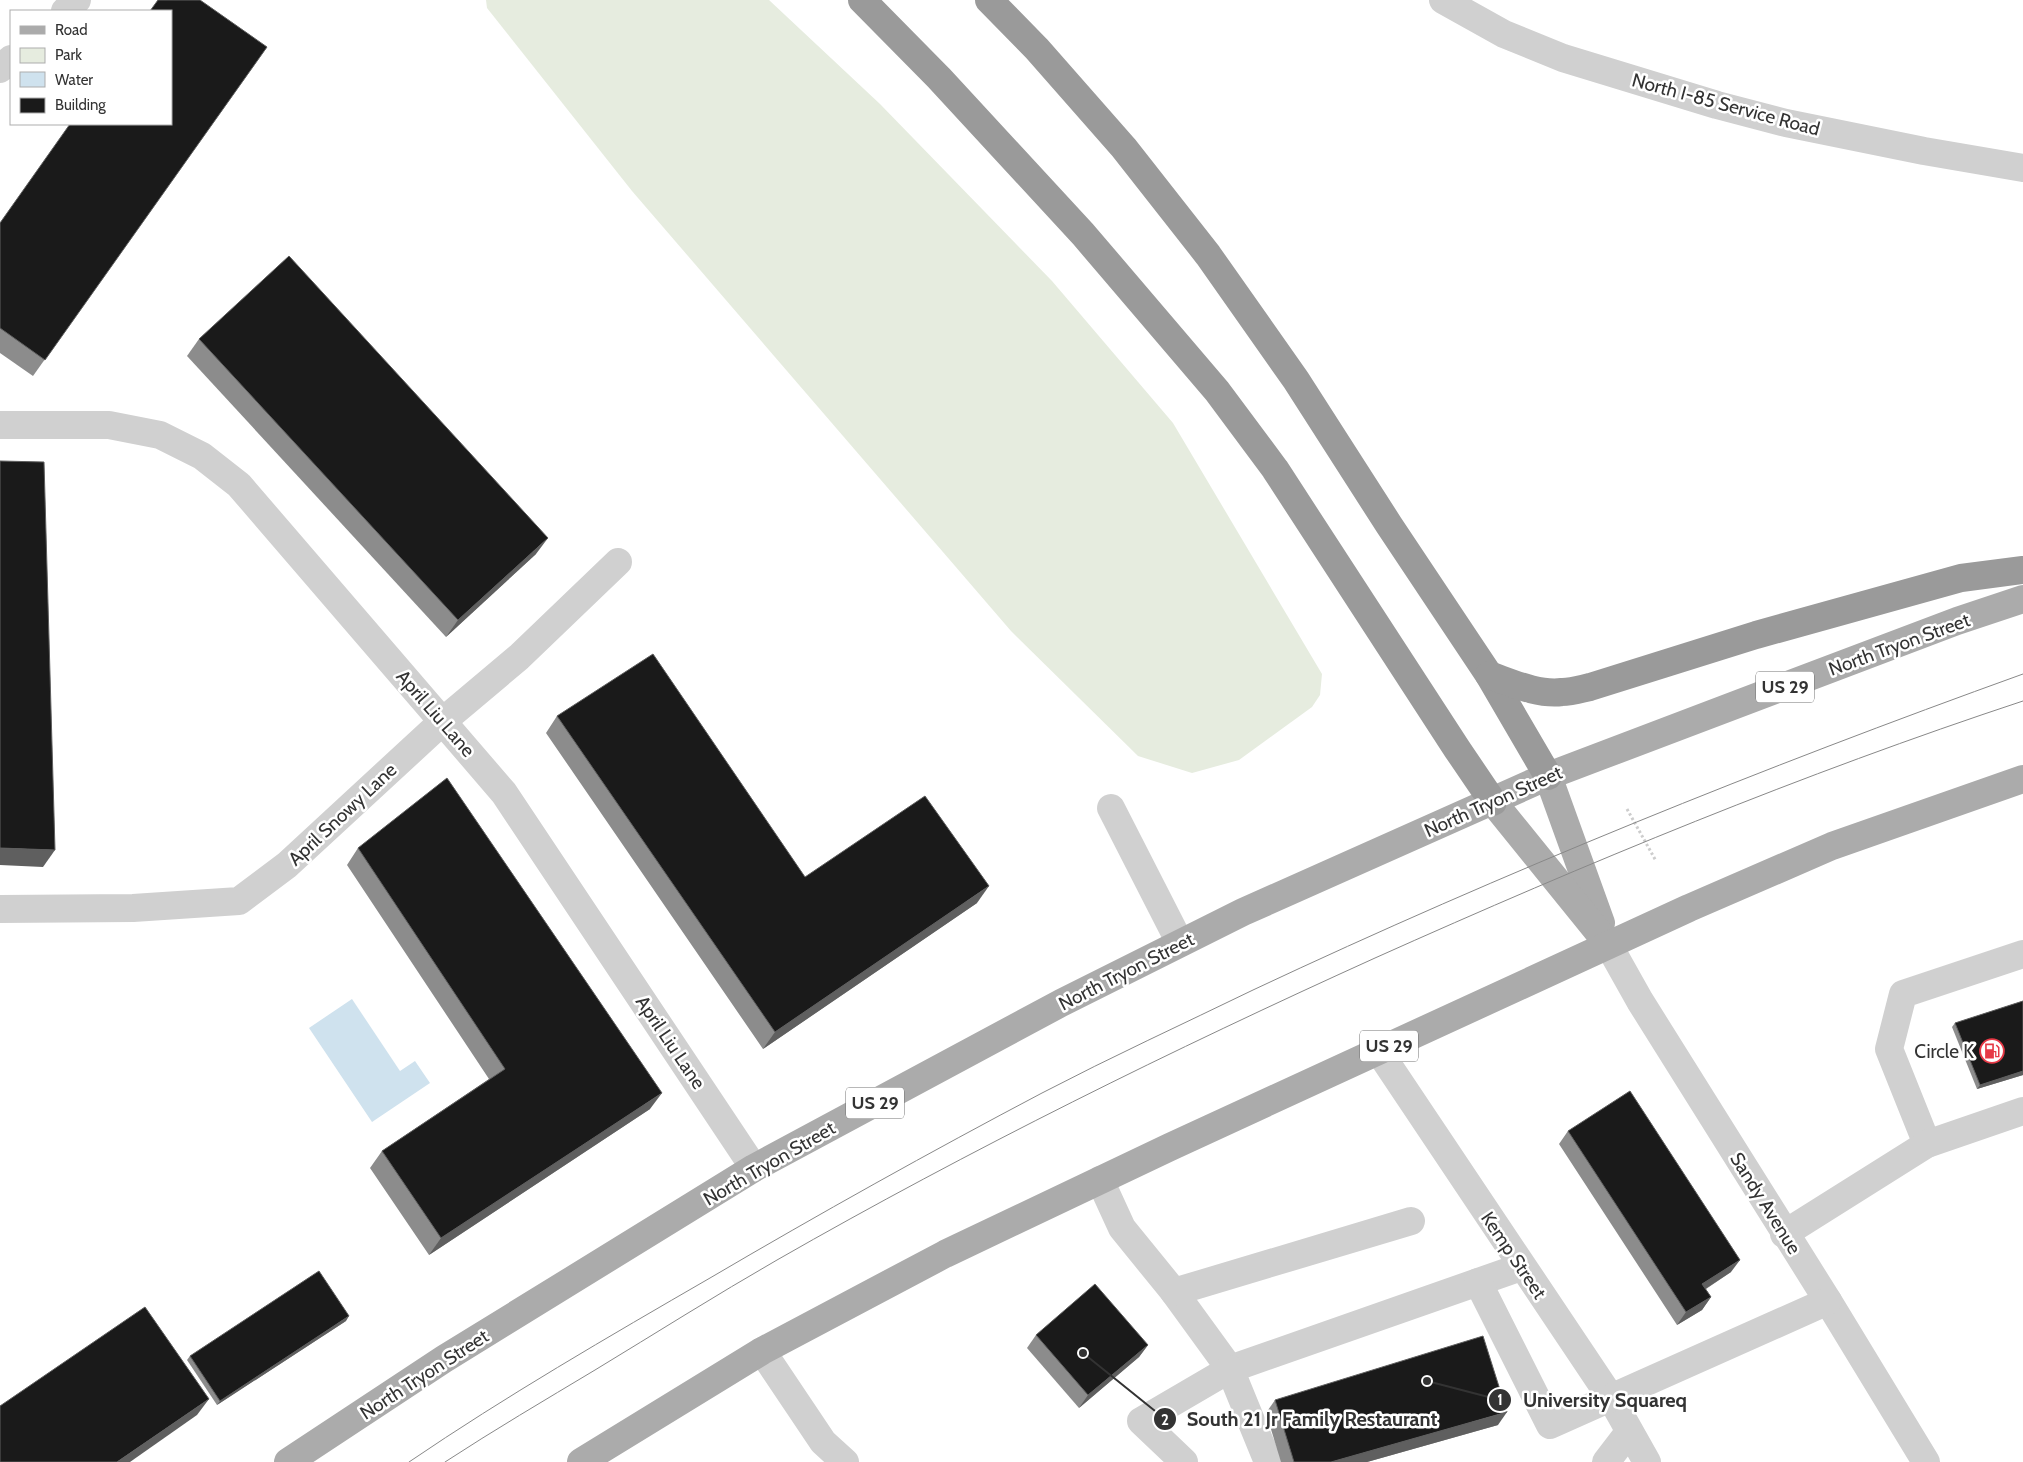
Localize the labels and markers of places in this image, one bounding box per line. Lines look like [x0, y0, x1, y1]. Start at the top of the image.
fuel station icon: Circle K [1979, 1038, 2005, 1064]
place label: Circle K [1914, 1040, 1974, 1063]
callout: University Squareq [1488, 1383, 1697, 1418]
callout: South 21 Jr Family Restaurant [1152, 1402, 1448, 1437]

